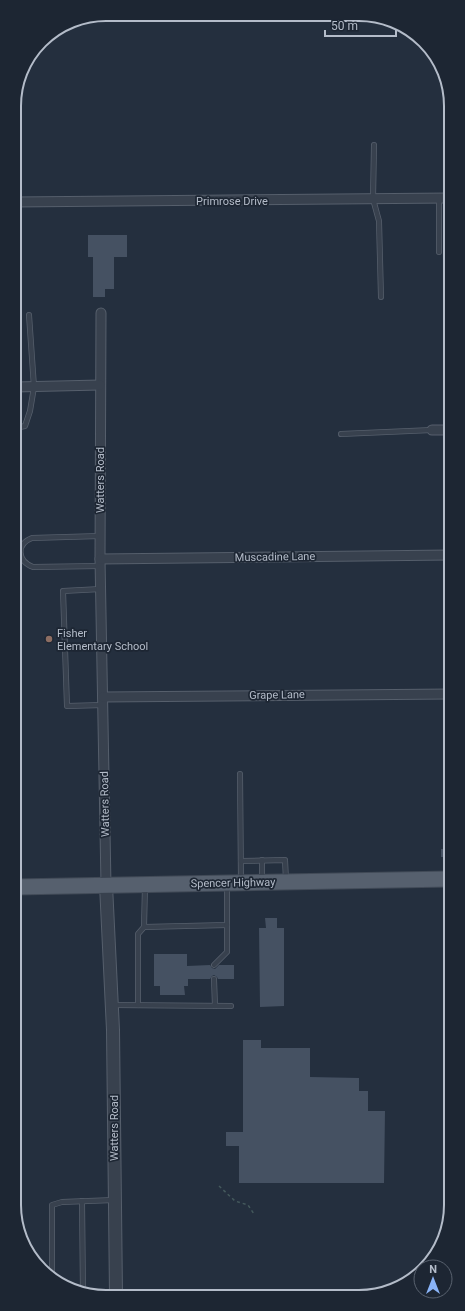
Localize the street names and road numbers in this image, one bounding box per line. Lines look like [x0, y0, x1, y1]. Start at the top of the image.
street label: Primrose Drive [196, 195, 268, 208]
street label: Watters Road [94, 447, 107, 513]
street label: Muscadine Lane [235, 550, 315, 564]
street label: Grape Lane [249, 688, 305, 702]
street label: Watters Road [98, 771, 112, 837]
street label: Spencer Highway [190, 876, 276, 890]
street label: Watters Road [108, 1095, 121, 1161]

